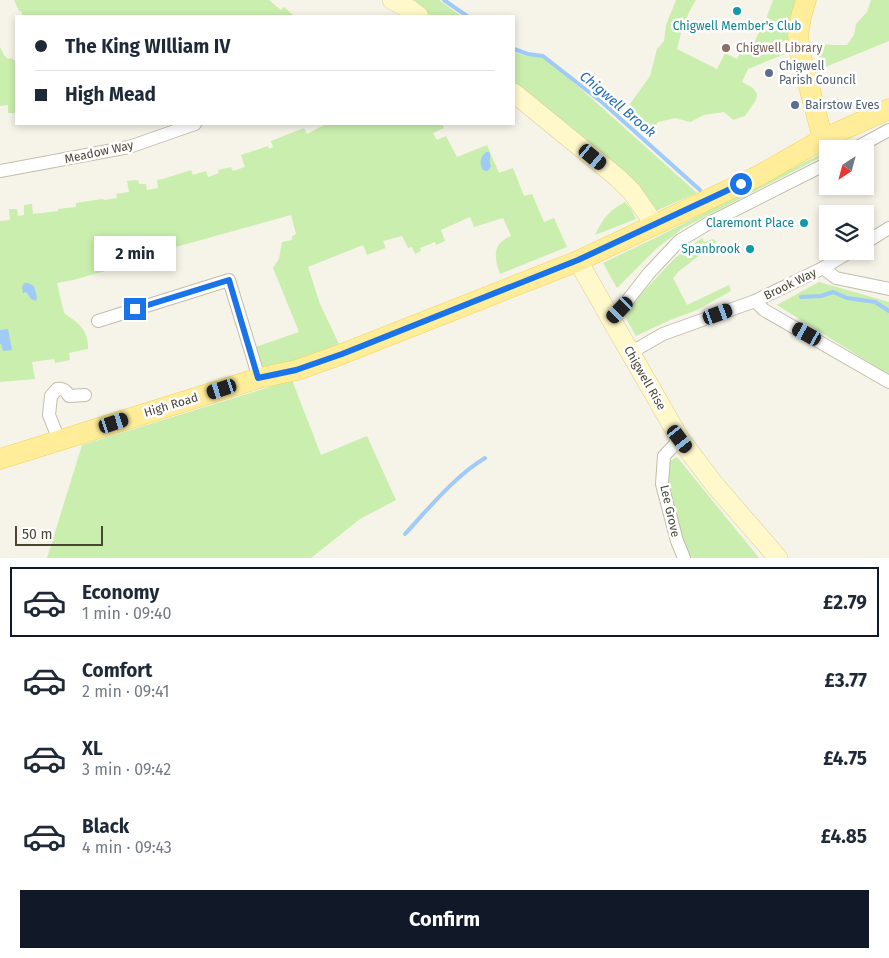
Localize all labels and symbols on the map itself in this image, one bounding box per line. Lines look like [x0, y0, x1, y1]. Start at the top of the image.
marker: Chigwell Member's Club [731, 5, 743, 17]
place label: Chigwell Member's Club [673, 19, 801, 33]
place label: Chigwell Library [736, 41, 822, 55]
marker: Chigwell Library [720, 42, 732, 54]
place label: Chigwell Parish Council [779, 59, 856, 87]
marker: Chigwell Parish Council [763, 67, 775, 79]
water label: Chigwell Brook [576, 68, 659, 141]
place label: Bairstow Eves [805, 98, 880, 112]
marker: Bairstow Eves [789, 99, 801, 111]
street label: Meadow Way [63, 138, 135, 166]
north arrow [819, 140, 874, 195]
car [576, 142, 609, 172]
route start [730, 173, 752, 195]
place label: Claremont Place [706, 216, 794, 230]
marker: Claremont Place [798, 217, 810, 229]
callout: 2 min [94, 236, 176, 272]
place label: Spanbrook [681, 242, 741, 256]
marker: Spanbrook [744, 243, 756, 255]
street label: Brook Way [761, 265, 819, 303]
car [604, 294, 635, 326]
route end [124, 298, 146, 320]
car [701, 302, 734, 326]
car [790, 320, 823, 348]
street label: Chigwell Rise [621, 344, 669, 412]
car [205, 377, 238, 401]
street label: High Road [142, 390, 200, 420]
car [97, 411, 130, 435]
car [664, 423, 695, 455]
street label: Lee Grove [657, 484, 683, 538]
scale bar [15, 523, 102, 546]

